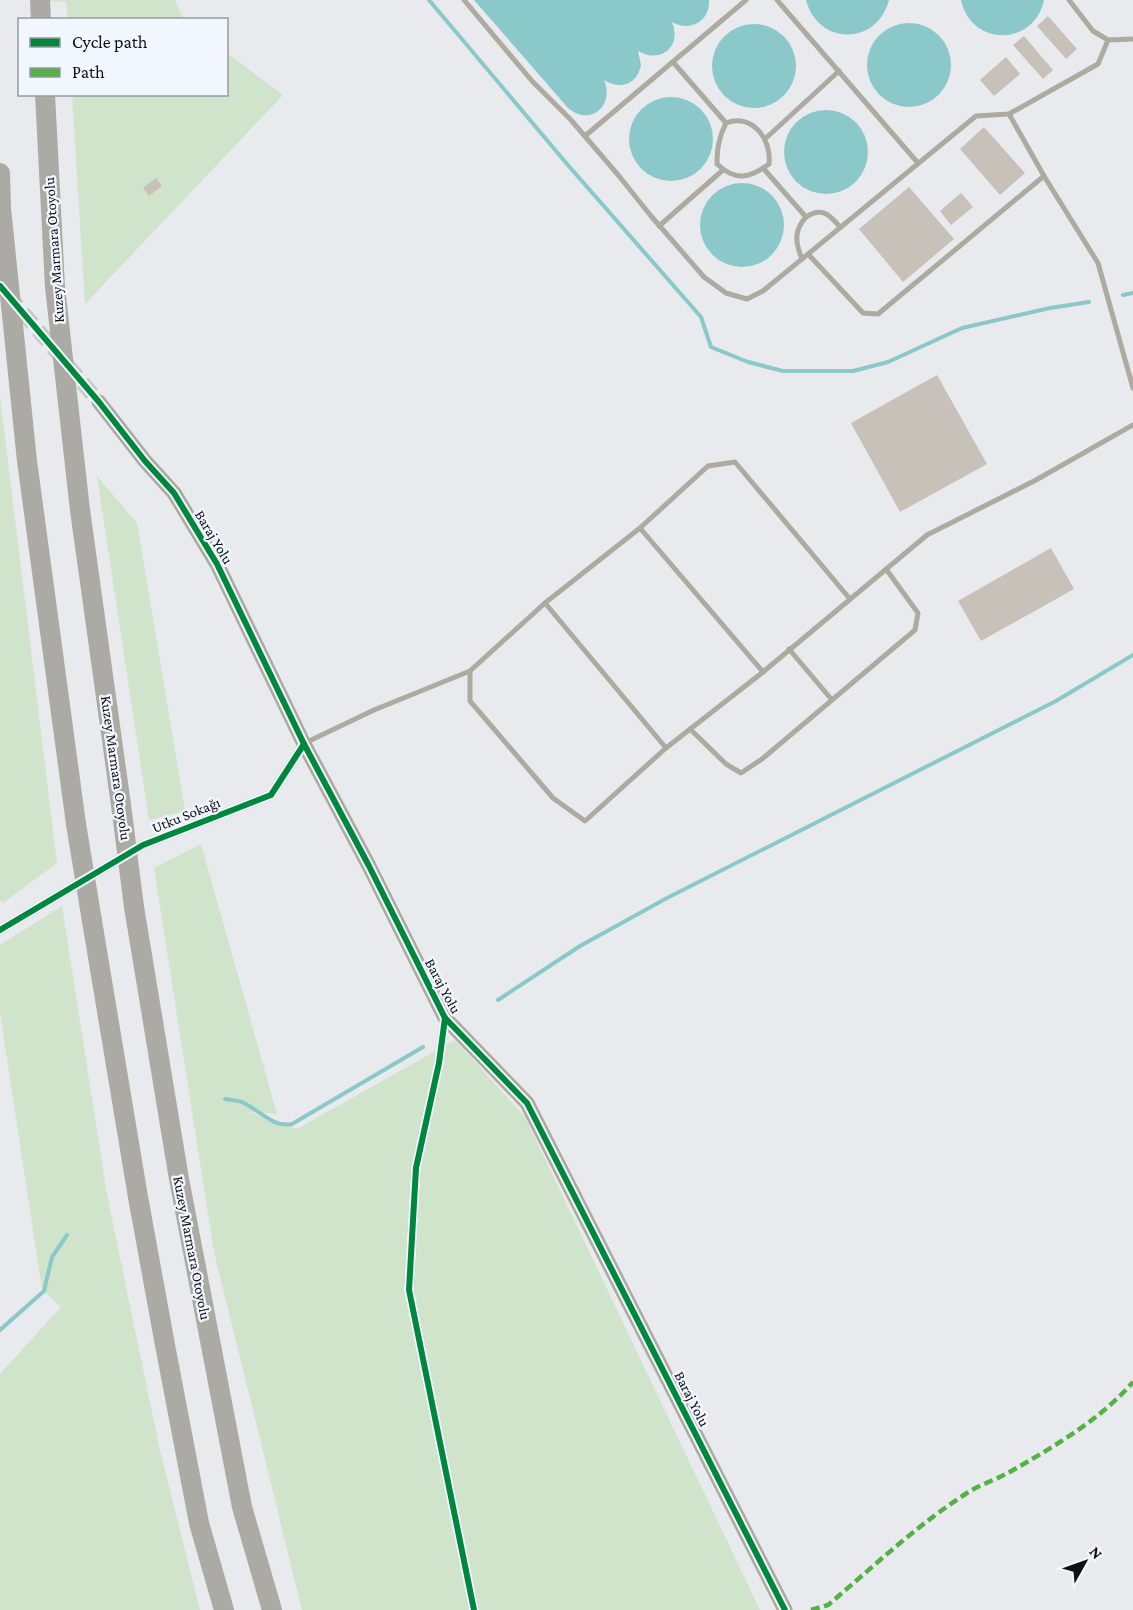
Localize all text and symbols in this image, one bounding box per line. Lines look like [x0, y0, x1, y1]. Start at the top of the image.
legend [18, 18, 228, 96]
text: Cycle path [72, 32, 148, 52]
text: Path [72, 62, 105, 82]
street label: Kuzey Marmara Otoyolu [41, 177, 68, 323]
street label: Baraj Yolu [191, 507, 236, 567]
street label: Kuzey Marmara Otoyolu [97, 695, 134, 842]
street label: Utku Sokağı [150, 794, 223, 837]
street label: Baraj Yolu [421, 956, 464, 1017]
street label: Kuzey Marmara Otoyolu [169, 1175, 214, 1321]
street label: Baraj Yolu [670, 1369, 713, 1430]
north arrow [1055, 1532, 1115, 1592]
text: N [1086, 1543, 1106, 1562]

